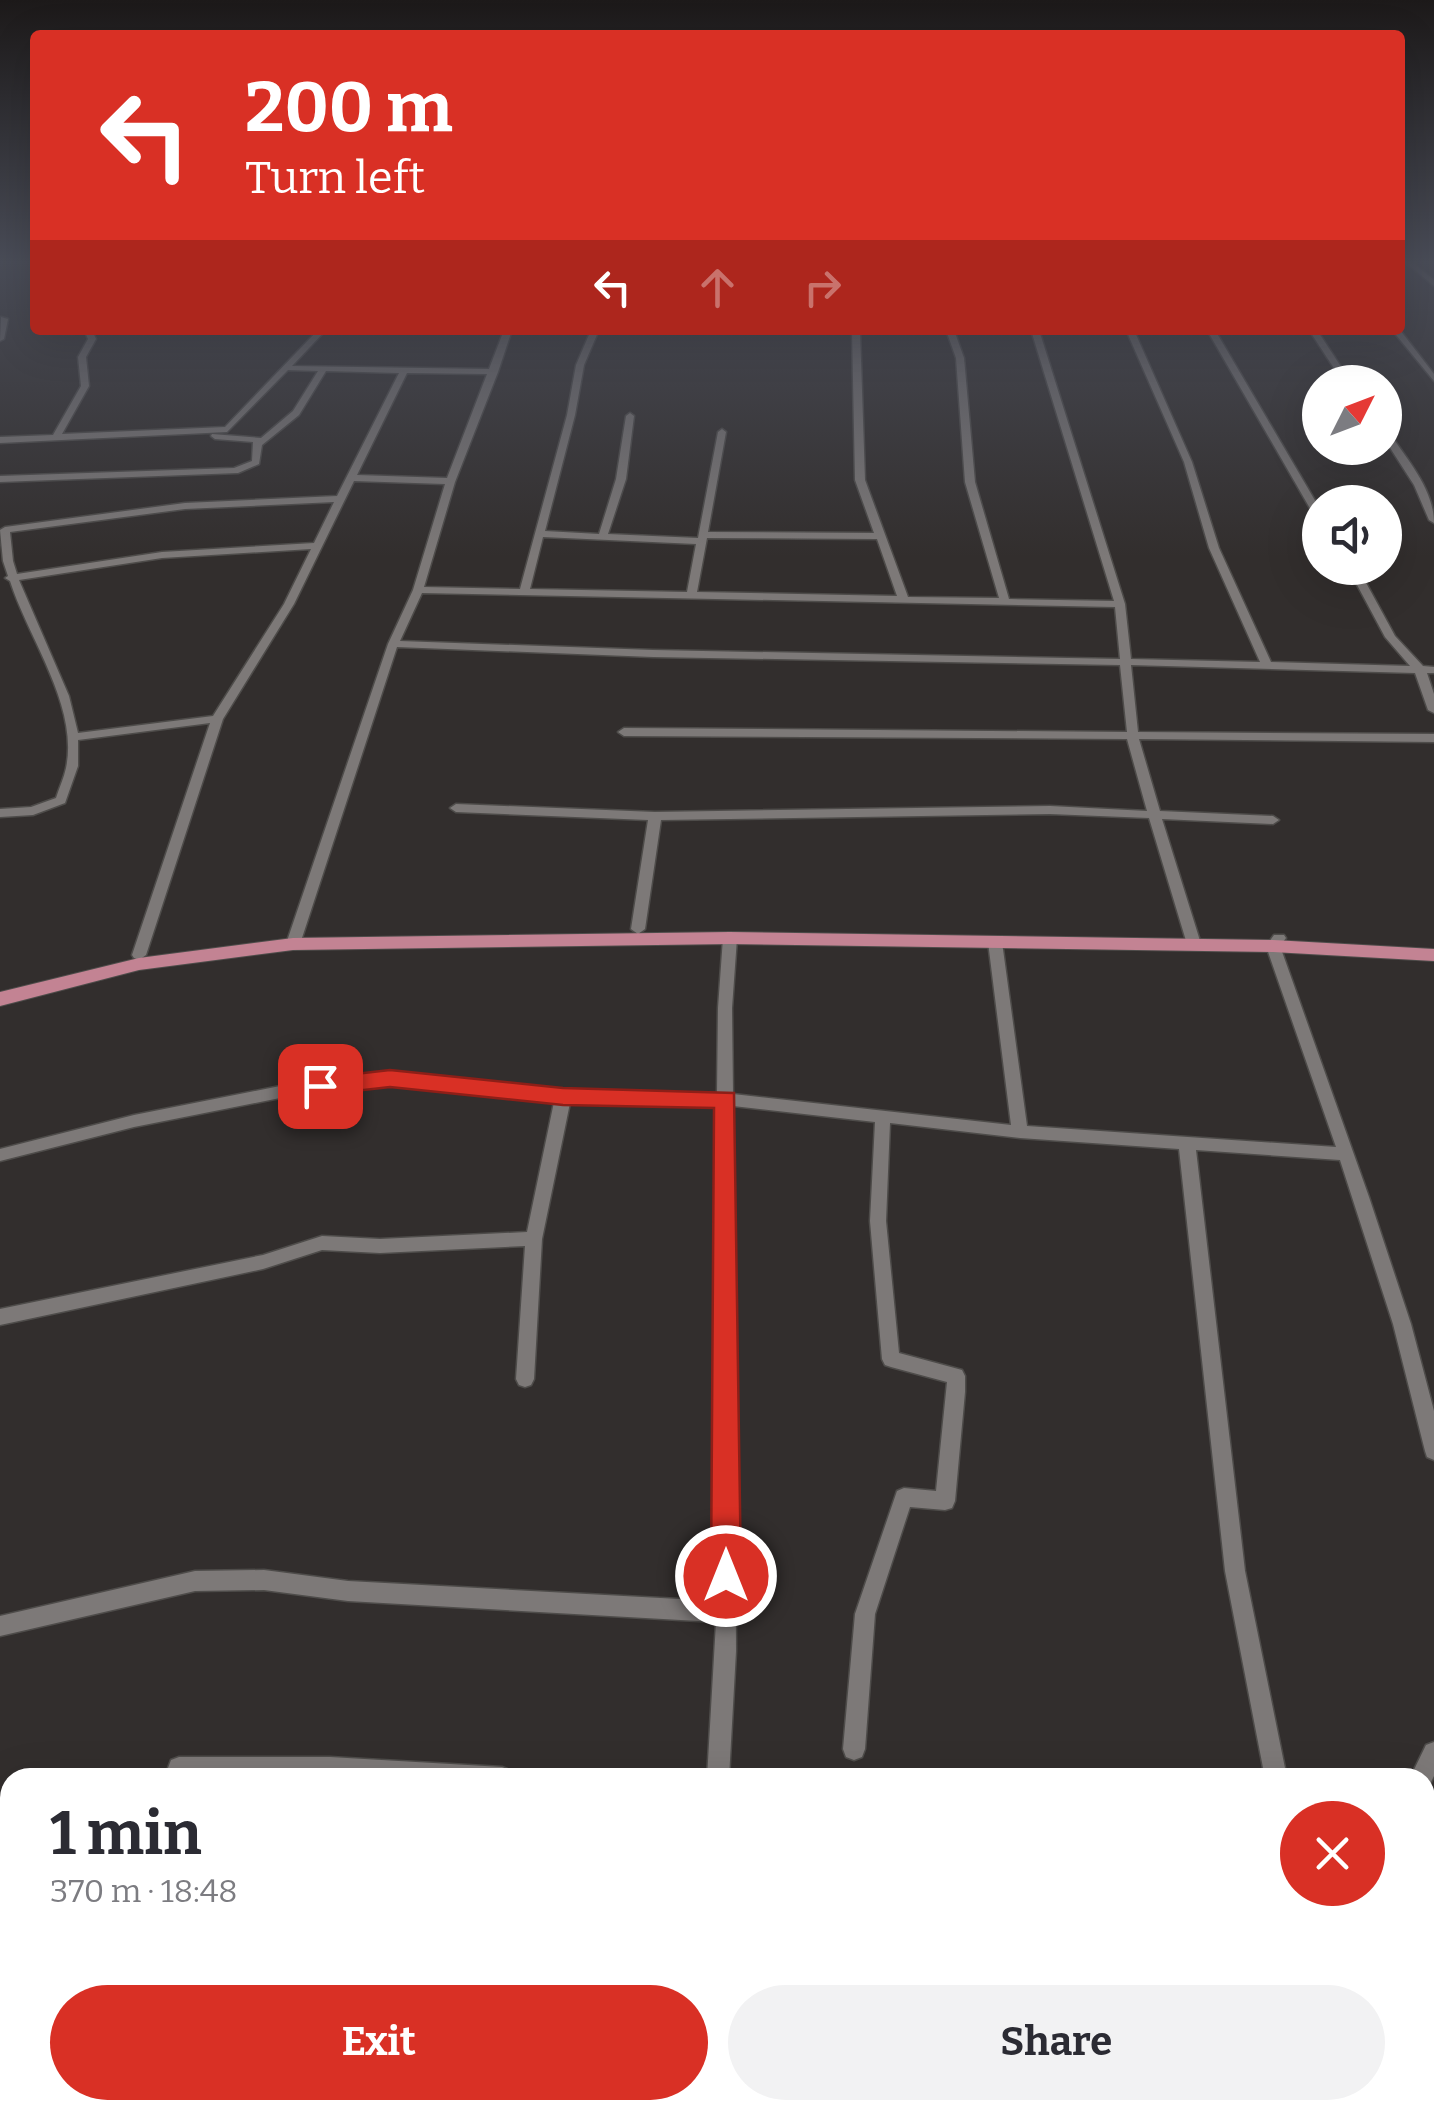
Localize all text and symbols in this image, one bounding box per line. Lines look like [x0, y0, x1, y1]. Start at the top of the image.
text: 200 m [245, 66, 453, 150]
icon: left [80, 70, 210, 200]
text: Turn left [245, 151, 425, 205]
icon: left [585, 260, 640, 315]
icon: ahead [690, 260, 745, 315]
icon: right [795, 260, 850, 315]
north arrow [1302, 365, 1402, 465]
map controls [1302, 365, 1402, 585]
button: sound [1302, 485, 1402, 585]
pin [278, 1044, 363, 1129]
icon: arrive [293, 1059, 348, 1114]
position arrow [674, 1524, 778, 1628]
text: 1 min [50, 1798, 202, 1870]
button: close [1280, 1801, 1385, 1906]
text: 370 m · 18:48 [50, 1872, 238, 1910]
button: Exit [50, 1985, 708, 2100]
button: Share [728, 1985, 1385, 2100]

